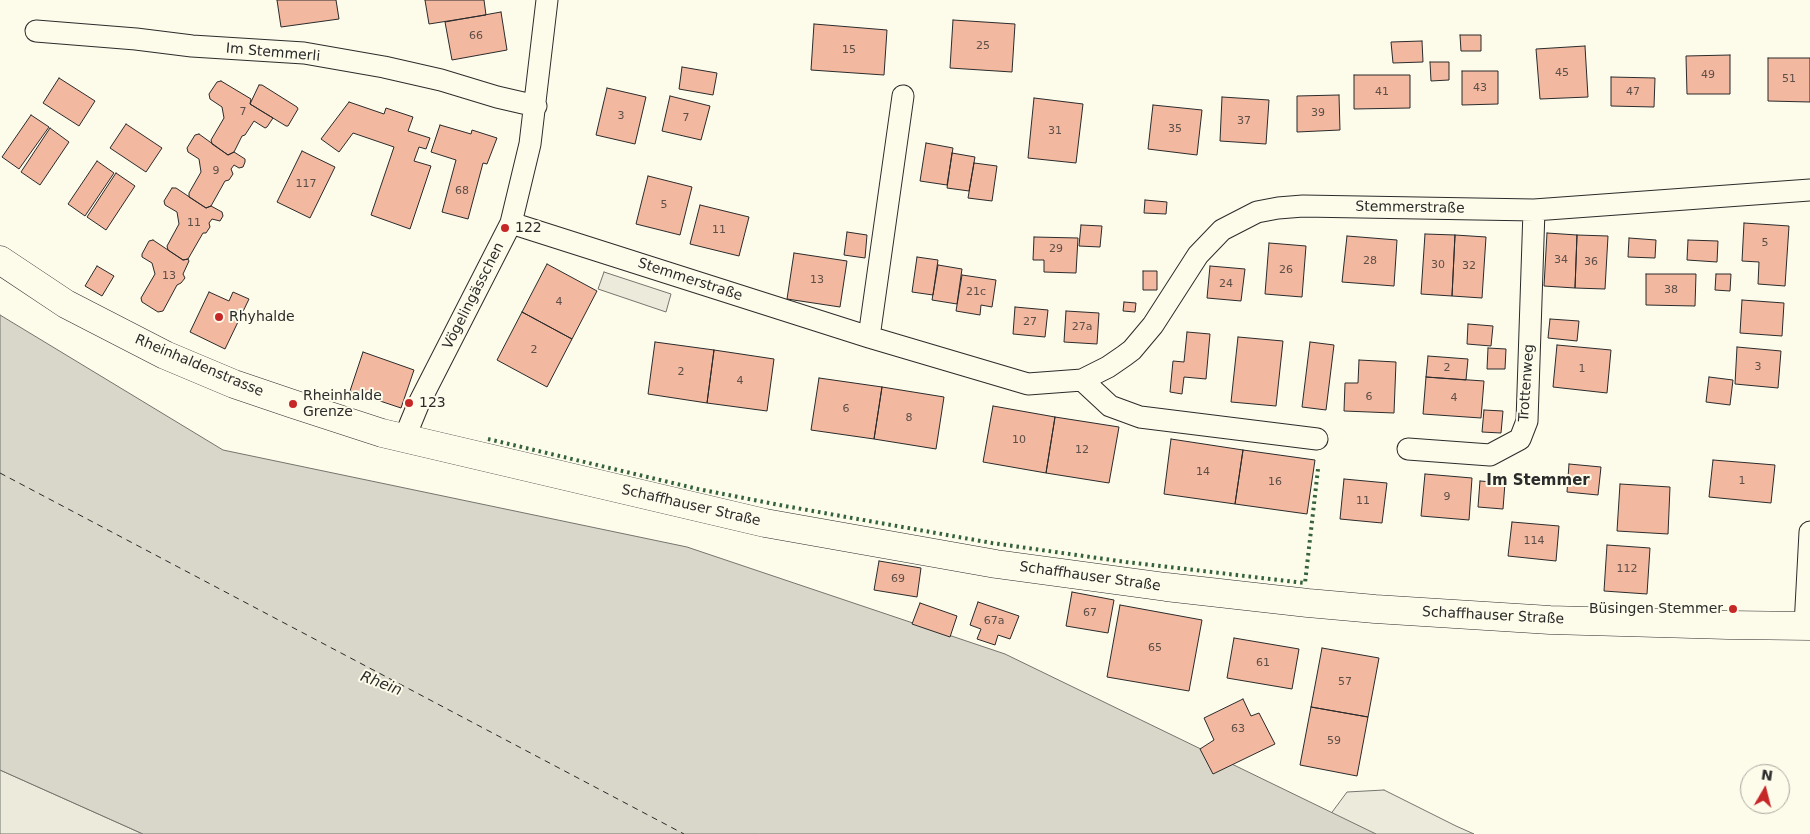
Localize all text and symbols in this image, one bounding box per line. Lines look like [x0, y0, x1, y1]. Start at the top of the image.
house number: 66 [469, 29, 483, 43]
house number: 25 [976, 39, 990, 53]
street label: Im Stemmerli [225, 41, 321, 65]
house number: 15 [842, 43, 856, 57]
house number: 45 [1555, 66, 1569, 80]
house number: 49 [1701, 68, 1715, 82]
house number: 51 [1782, 72, 1796, 86]
house number: 43 [1473, 81, 1487, 95]
house number: 41 [1375, 85, 1389, 99]
house number: 47 [1626, 85, 1640, 99]
house number: 7 [240, 105, 246, 119]
house number: 39 [1311, 106, 1325, 120]
house number: 3 [618, 109, 624, 123]
house number: 7 [683, 111, 689, 125]
house number: 37 [1237, 114, 1251, 128]
house number: 35 [1168, 122, 1182, 136]
house number: 31 [1048, 124, 1062, 138]
house number: 9 [213, 164, 219, 178]
house number: 117 [296, 177, 316, 191]
house number: 68 [455, 184, 469, 198]
house number: 5 [661, 198, 667, 212]
street label: Stemmerstraße [1355, 199, 1465, 217]
house number: 11 [187, 216, 201, 230]
place label: 122 [515, 220, 542, 236]
marker: 122 [499, 222, 511, 234]
house number: 11 [712, 223, 726, 237]
house number: 5 [1762, 236, 1768, 250]
street label: Vögelingässchen [440, 240, 508, 352]
house number: 29 [1049, 242, 1063, 256]
house number: 34 [1554, 253, 1568, 267]
house number: 28 [1363, 254, 1377, 268]
street label: Stemmerstraße [635, 255, 745, 305]
house number: 36 [1584, 255, 1598, 269]
house number: 30 [1431, 258, 1445, 272]
house number: 32 [1462, 259, 1476, 273]
house number: 26 [1279, 263, 1293, 277]
house number: 13 [162, 269, 176, 283]
house number: 13 [810, 273, 824, 287]
house number: 24 [1219, 277, 1233, 291]
house number: 38 [1664, 283, 1678, 297]
house number: 21c [966, 285, 986, 299]
house number: 4 [556, 295, 562, 309]
place label: Rhyhalde [229, 309, 295, 325]
marker: Rhyhalde [213, 311, 225, 323]
house number: 27 [1023, 315, 1037, 329]
house number: 27a [1072, 320, 1092, 334]
street label: Rheinhaldenstrasse [132, 331, 266, 401]
house number: 2 [531, 343, 537, 357]
street label: Trottenweg [1516, 344, 1538, 422]
house number: 3 [1755, 360, 1761, 374]
house number: 2 [1444, 361, 1450, 375]
house number: 1 [1579, 362, 1585, 376]
house number: 2 [678, 365, 684, 379]
house number: 4 [737, 374, 743, 388]
place label: Rheinhalde Grenze [303, 388, 382, 421]
house number: 6 [1366, 390, 1372, 404]
house number: 4 [1451, 391, 1457, 405]
place label: 123 [419, 395, 446, 411]
marker: 123 [403, 397, 415, 409]
marker: Rheinhalde Grenze [287, 398, 299, 410]
house number: 6 [843, 402, 849, 416]
house number: 8 [906, 411, 912, 425]
house number: 10 [1012, 433, 1026, 447]
house number: 12 [1075, 443, 1089, 457]
house number: 14 [1196, 465, 1210, 479]
district label: Im Stemmer [1486, 472, 1590, 490]
house number: 1 [1739, 474, 1745, 488]
house number: 16 [1268, 475, 1282, 489]
street label: Schaffhauser Straße [620, 482, 762, 530]
house number: 9 [1444, 490, 1450, 504]
house number: 11 [1356, 494, 1370, 508]
house number: 114 [1524, 534, 1544, 548]
street label: Schaffhauser Straße [1018, 559, 1162, 595]
house number: 112 [1617, 562, 1637, 576]
house number: 69 [891, 572, 905, 586]
place label: Büsingen Stemmer [1589, 601, 1723, 617]
marker: Büsingen Stemmer [1727, 603, 1739, 615]
street label: Schaffhauser Straße [1422, 604, 1564, 628]
house number: 67 [1083, 606, 1097, 620]
house number: 67a [984, 614, 1004, 628]
house number: 65 [1148, 641, 1162, 655]
house number: 61 [1256, 656, 1270, 670]
water label: Rhein [358, 668, 404, 700]
house number: 57 [1338, 675, 1352, 689]
house number: 63 [1231, 722, 1245, 736]
house number: 59 [1327, 734, 1341, 748]
north arrow [1740, 764, 1790, 814]
text: N [1760, 766, 1774, 784]

